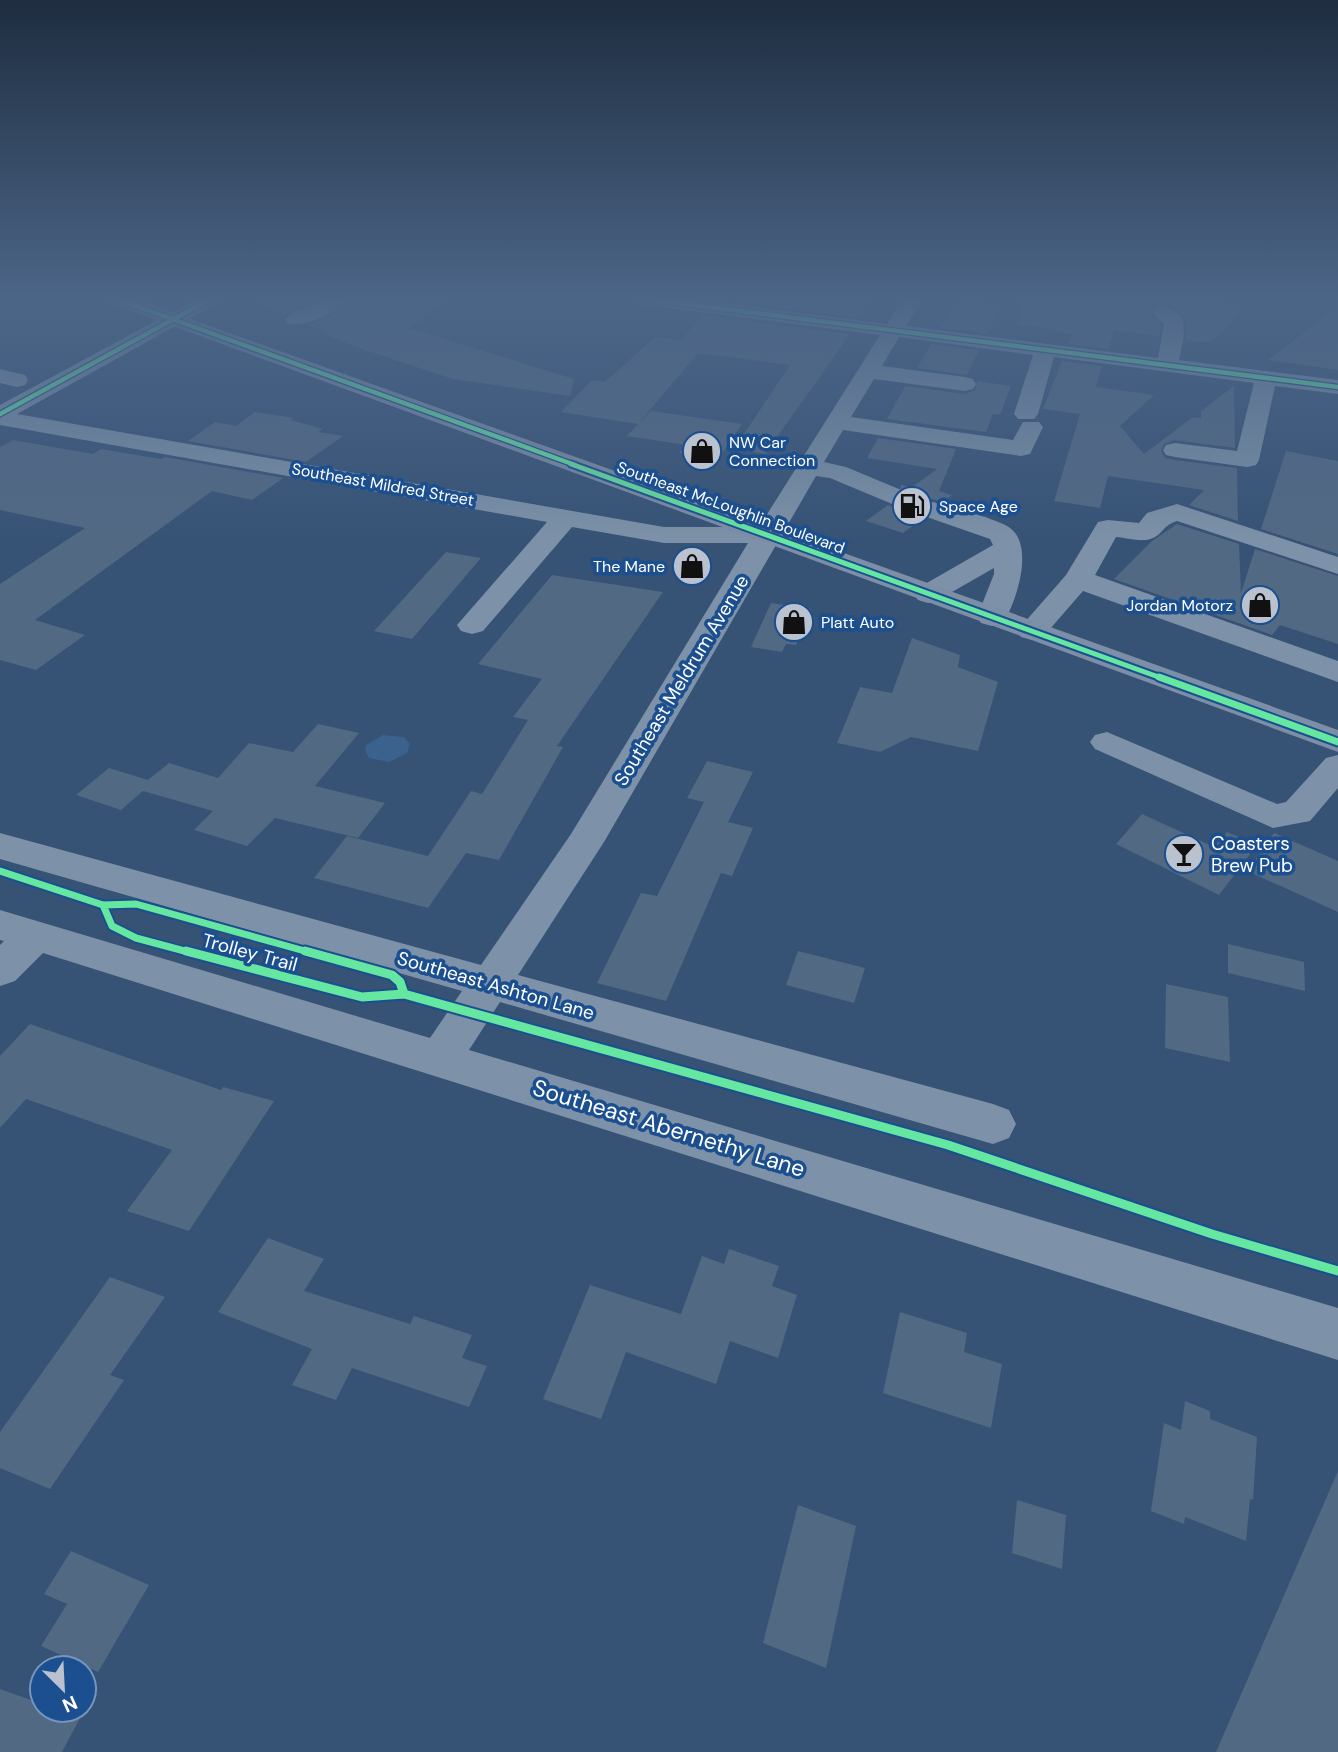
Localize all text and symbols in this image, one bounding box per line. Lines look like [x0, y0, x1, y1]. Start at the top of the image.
shop icon: NW Car Connection [681, 430, 723, 472]
place label: NW Car Connection [729, 432, 815, 471]
street label: Southeast McLoughlin Boulevard [614, 456, 848, 559]
street label: Southeast Mildred Street [290, 458, 476, 511]
fuel station icon: Space Age [891, 485, 933, 527]
place label: Space Age [939, 496, 1018, 517]
shop icon: The Mane [671, 545, 713, 587]
place label: The Mane [593, 556, 665, 577]
street label: Southeast Meldrum Avenue [608, 570, 754, 790]
shop icon: Jordan Motorz [1239, 584, 1281, 626]
place label: Jordan Motorz [1126, 595, 1233, 616]
shop icon: Platt Auto [773, 601, 815, 643]
place label: Platt Auto [821, 612, 894, 633]
place label: Coasters Brew Pub [1211, 831, 1293, 878]
bar icon: Coasters Brew Pub [1163, 833, 1205, 875]
street label: Trolley Trail [199, 928, 300, 977]
street label: Southeast Ashton Lane [394, 945, 597, 1026]
street label: Southeast Abernethy Lane [529, 1072, 809, 1184]
north arrow [28, 1654, 98, 1724]
text: N [58, 1690, 81, 1718]

